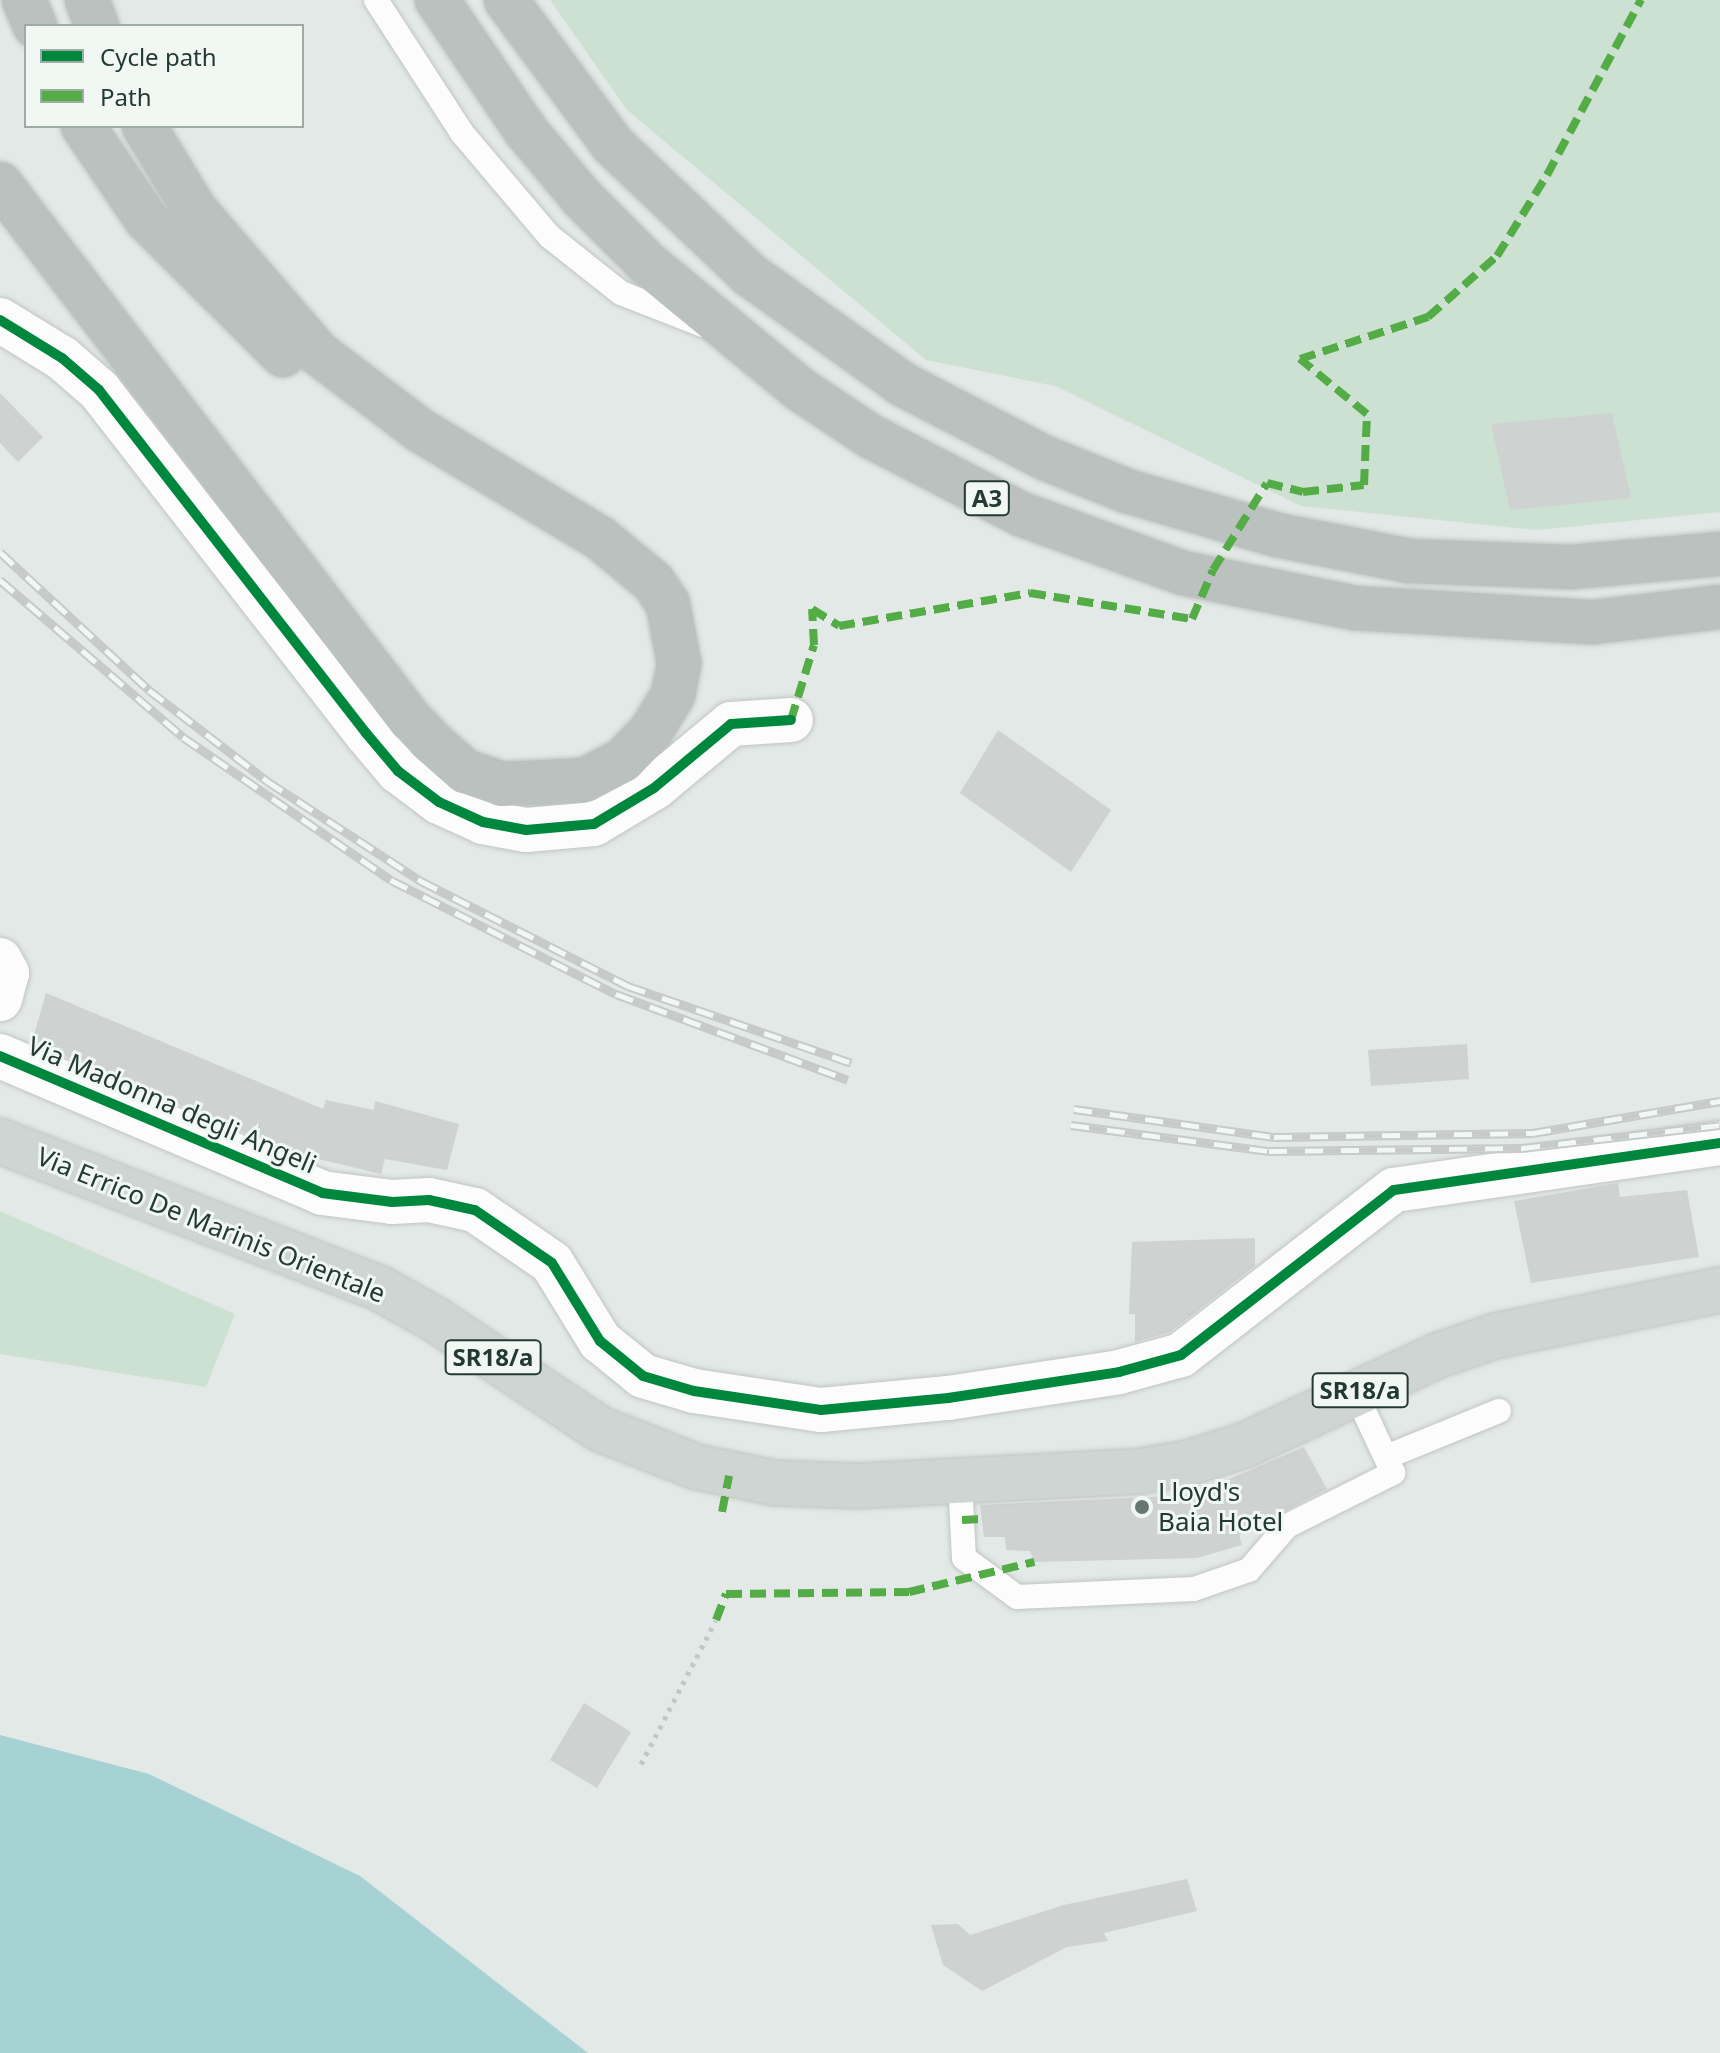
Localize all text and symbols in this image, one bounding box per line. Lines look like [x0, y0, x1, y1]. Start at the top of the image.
legend [24, 24, 304, 128]
text: Cycle path [100, 40, 217, 73]
text: Path [100, 80, 151, 113]
road number: A3 [963, 478, 1011, 518]
street label: Via Madonna degli Angeli [23, 1030, 321, 1180]
street label: Via Errico De Marinis Orientale [32, 1141, 390, 1309]
road number: SR18/a [443, 1337, 543, 1377]
road number: SR18/a [1310, 1370, 1410, 1410]
place label: Lloyd's Baia Hotel [1158, 1476, 1283, 1538]
marker: Lloyd's Baia Hotel [1133, 1498, 1151, 1516]

